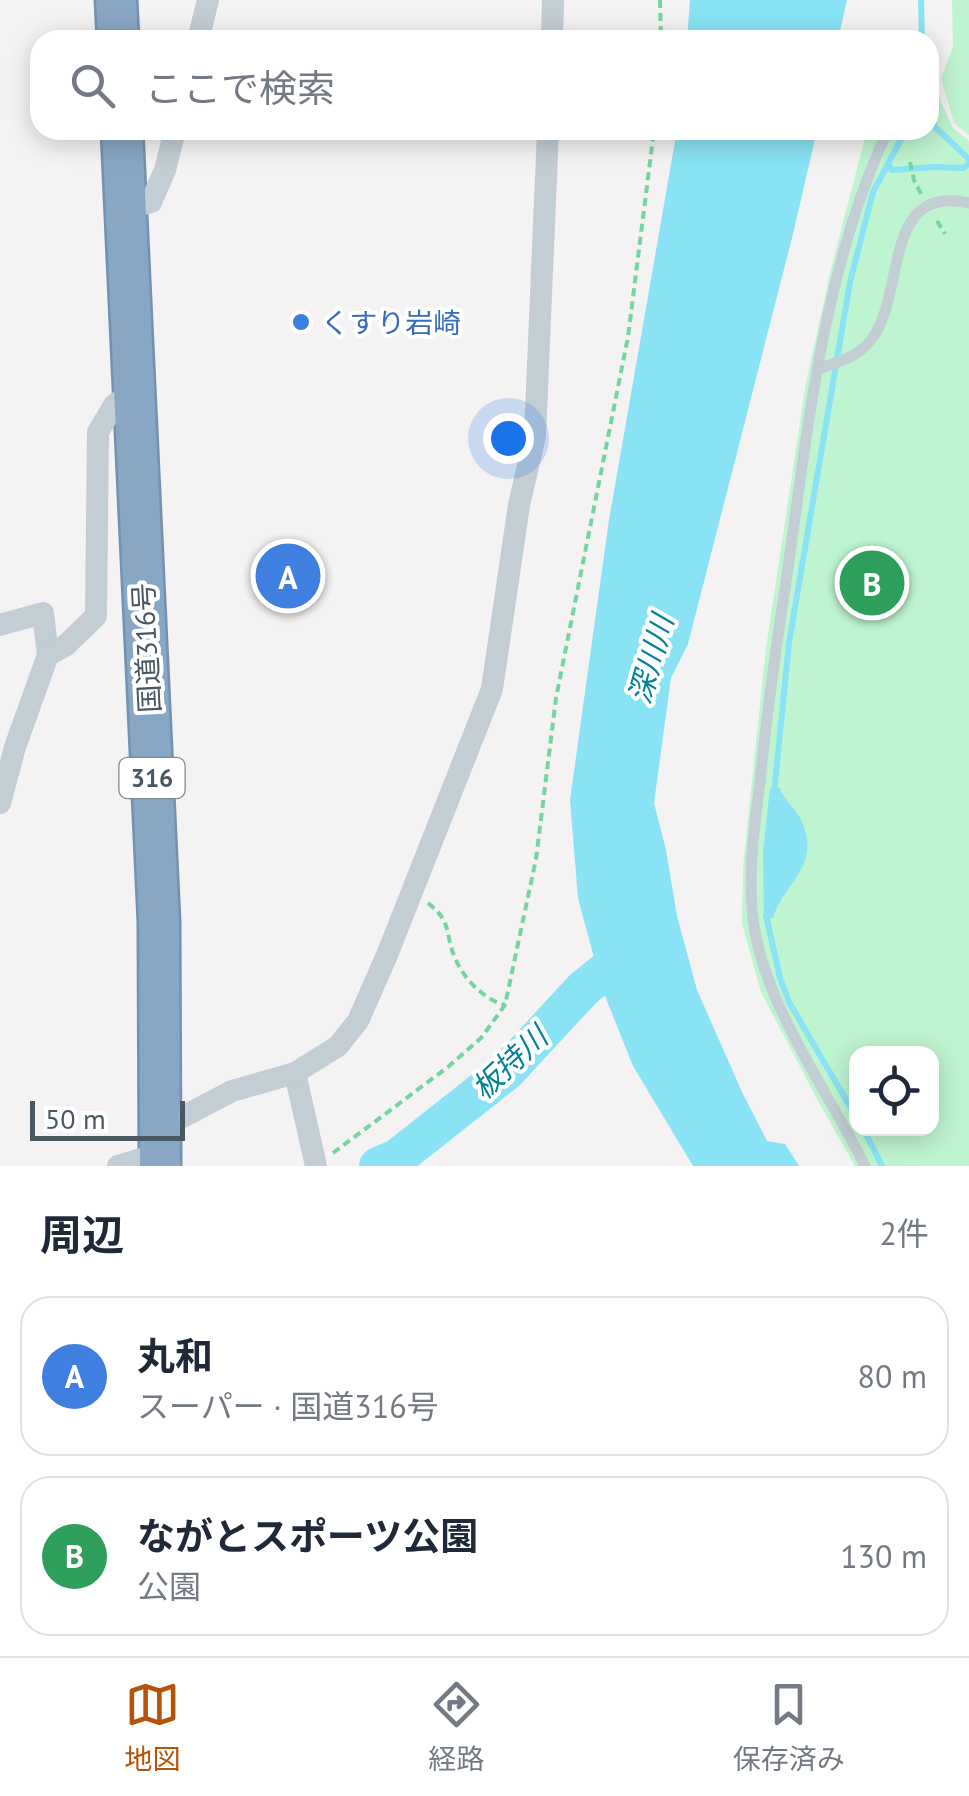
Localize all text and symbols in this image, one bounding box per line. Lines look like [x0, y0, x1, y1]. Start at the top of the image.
search box [30, 30, 939, 140]
icon: search [65, 58, 120, 113]
text: ここで検索 [145, 63, 335, 112]
place label: くすり岩崎 [321, 304, 461, 341]
marker: くすり岩崎 [290, 311, 312, 333]
your location [483, 413, 534, 464]
pin: A [256, 538, 320, 614]
pin: B [840, 546, 904, 620]
street label: 国道316号 [124, 582, 168, 714]
water label: 深川川 [619, 607, 682, 708]
road number: 316 [120, 758, 184, 798]
water label: 板持川 [463, 1015, 557, 1107]
map controls [849, 1046, 939, 1136]
button: locate [849, 1046, 939, 1136]
scale bar [30, 1096, 185, 1140]
text: 50 m [45, 1100, 106, 1137]
text: 周辺 [40, 1207, 124, 1262]
text: 2件 [880, 1212, 929, 1254]
text: 丸和 [137, 1331, 213, 1380]
text: A [65, 1355, 84, 1397]
text: 80 m [858, 1355, 927, 1397]
text: スーパー · 国道316号 [137, 1385, 439, 1427]
text: ながとスポーツ公園 [137, 1511, 478, 1560]
text: B [65, 1535, 84, 1577]
text: 130 m [840, 1535, 927, 1577]
text: 公園 [137, 1565, 201, 1607]
tab: 地図 [124, 1677, 180, 1777]
tab: 経路 [428, 1677, 485, 1777]
tab: 保存済み [733, 1677, 845, 1777]

